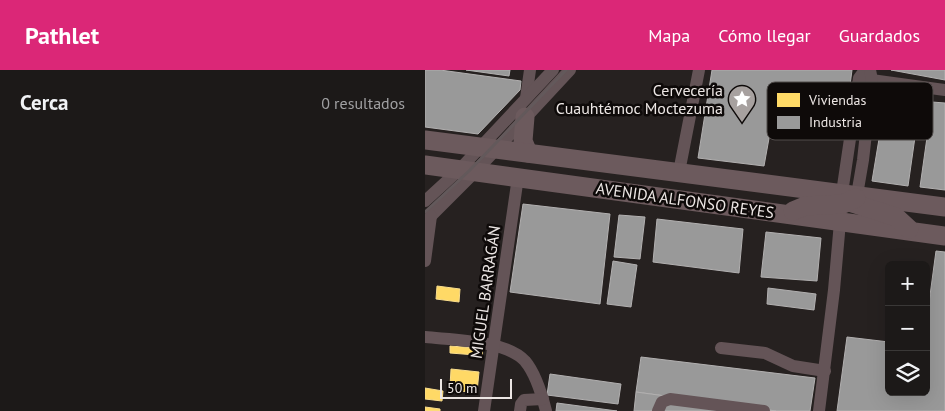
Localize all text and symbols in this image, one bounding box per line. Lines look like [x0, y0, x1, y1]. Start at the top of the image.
text: Pathlet [25, 20, 99, 51]
text: Mapa [648, 24, 690, 47]
text: Cómo llegar [718, 24, 811, 47]
text: Guardados [839, 24, 920, 47]
place label: Cervecería Cuauhtémoc Moctezuma [556, 80, 723, 118]
legend [767, 82, 933, 140]
place icon: Cervecería Cuauhtémoc Moctezuma [727, 84, 757, 123]
text: Cerca [20, 89, 69, 116]
text: Viviendas [808, 91, 866, 109]
text: 0 resultados [321, 93, 405, 113]
text: Industria [809, 113, 862, 131]
street label: AVENIDA ALFONSO REYES [595, 178, 775, 222]
street label: MIGUEL BARRAGÁN [466, 224, 504, 360]
map controls [885, 261, 930, 396]
button: + [885, 261, 930, 306]
button: − [885, 306, 930, 351]
button: layers [885, 351, 930, 396]
scale bar [440, 376, 513, 399]
text: 50 m [447, 379, 477, 397]

